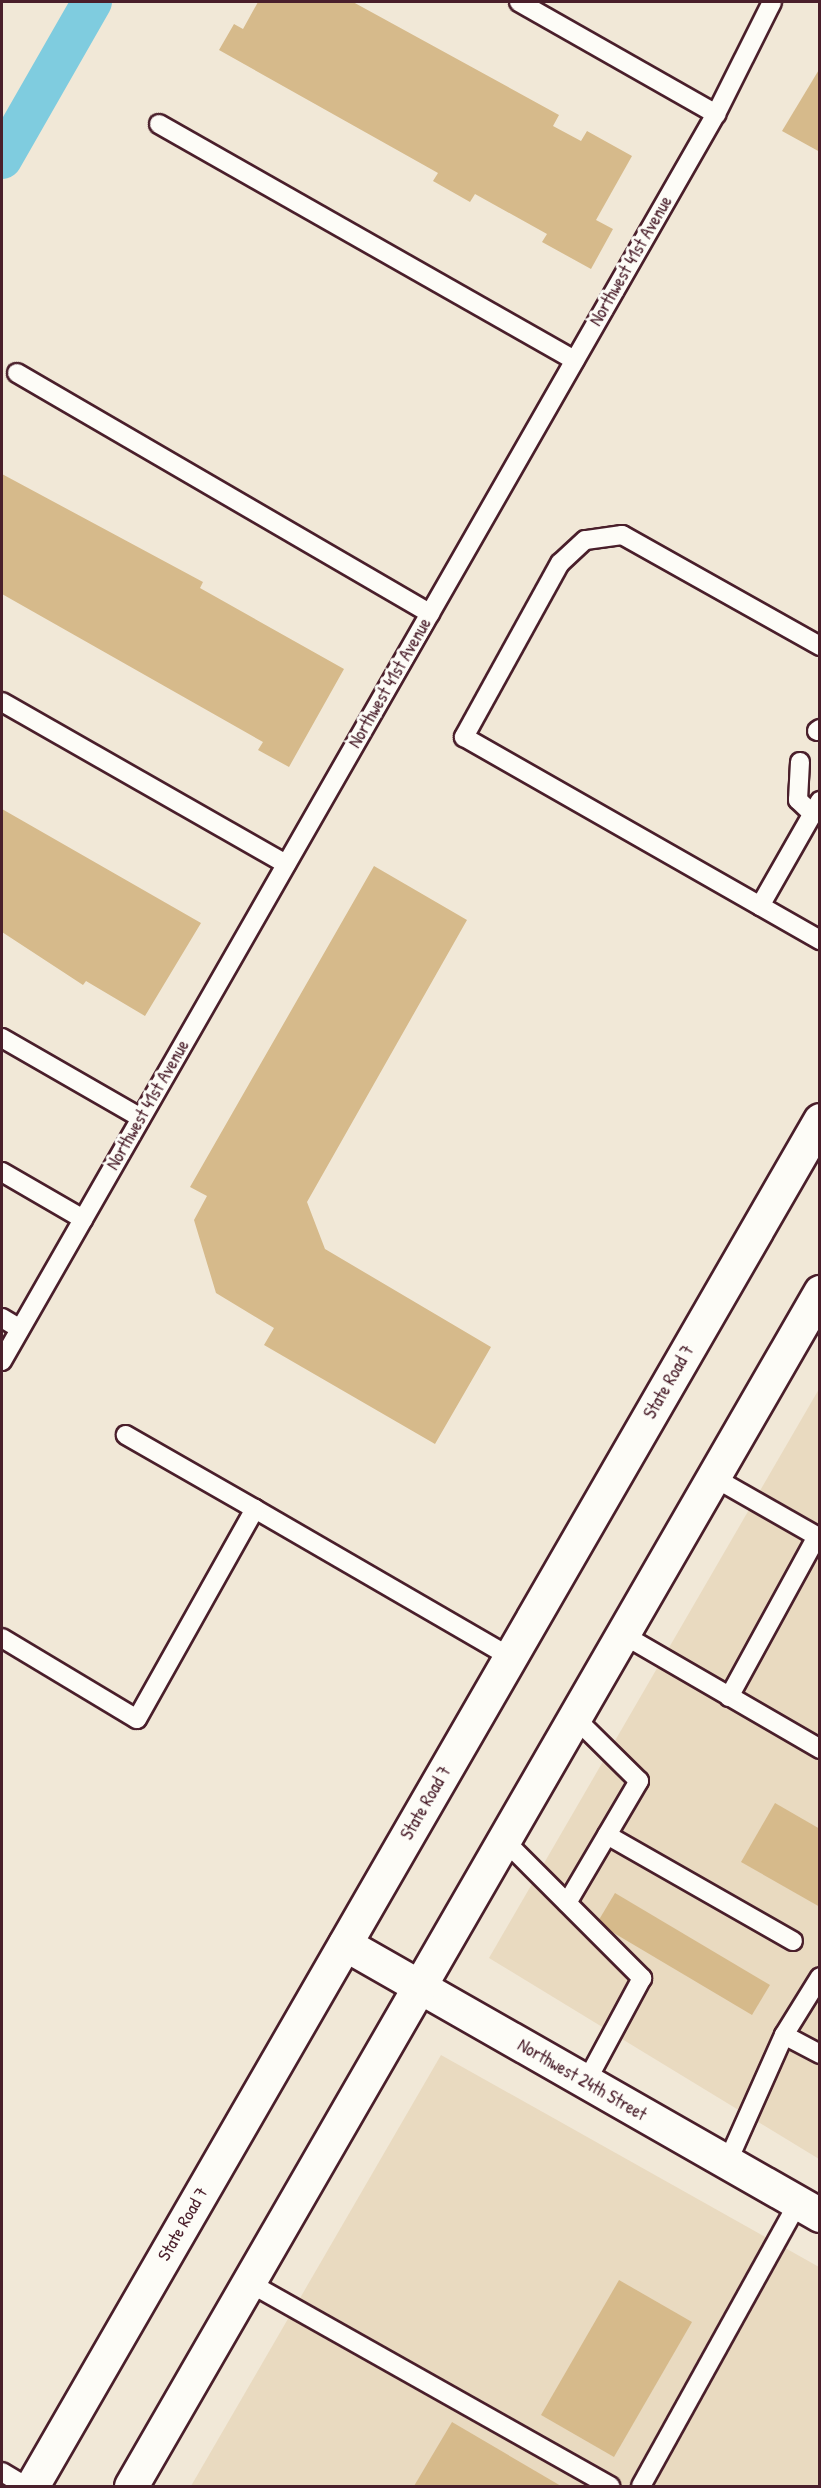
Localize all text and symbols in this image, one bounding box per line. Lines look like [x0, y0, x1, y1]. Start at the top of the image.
street label: Northwest 41st Avenue [585, 192, 677, 330]
street label: Northwest 41st Avenue [344, 614, 436, 752]
street label: Northwest 41st Avenue [102, 1036, 194, 1174]
street label: State Road 7 [639, 1341, 699, 1423]
street label: State Road 7 [396, 1762, 456, 1844]
street label: Northwest 24th Street [514, 2034, 650, 2126]
street label: State Road 7 [153, 2183, 213, 2265]

